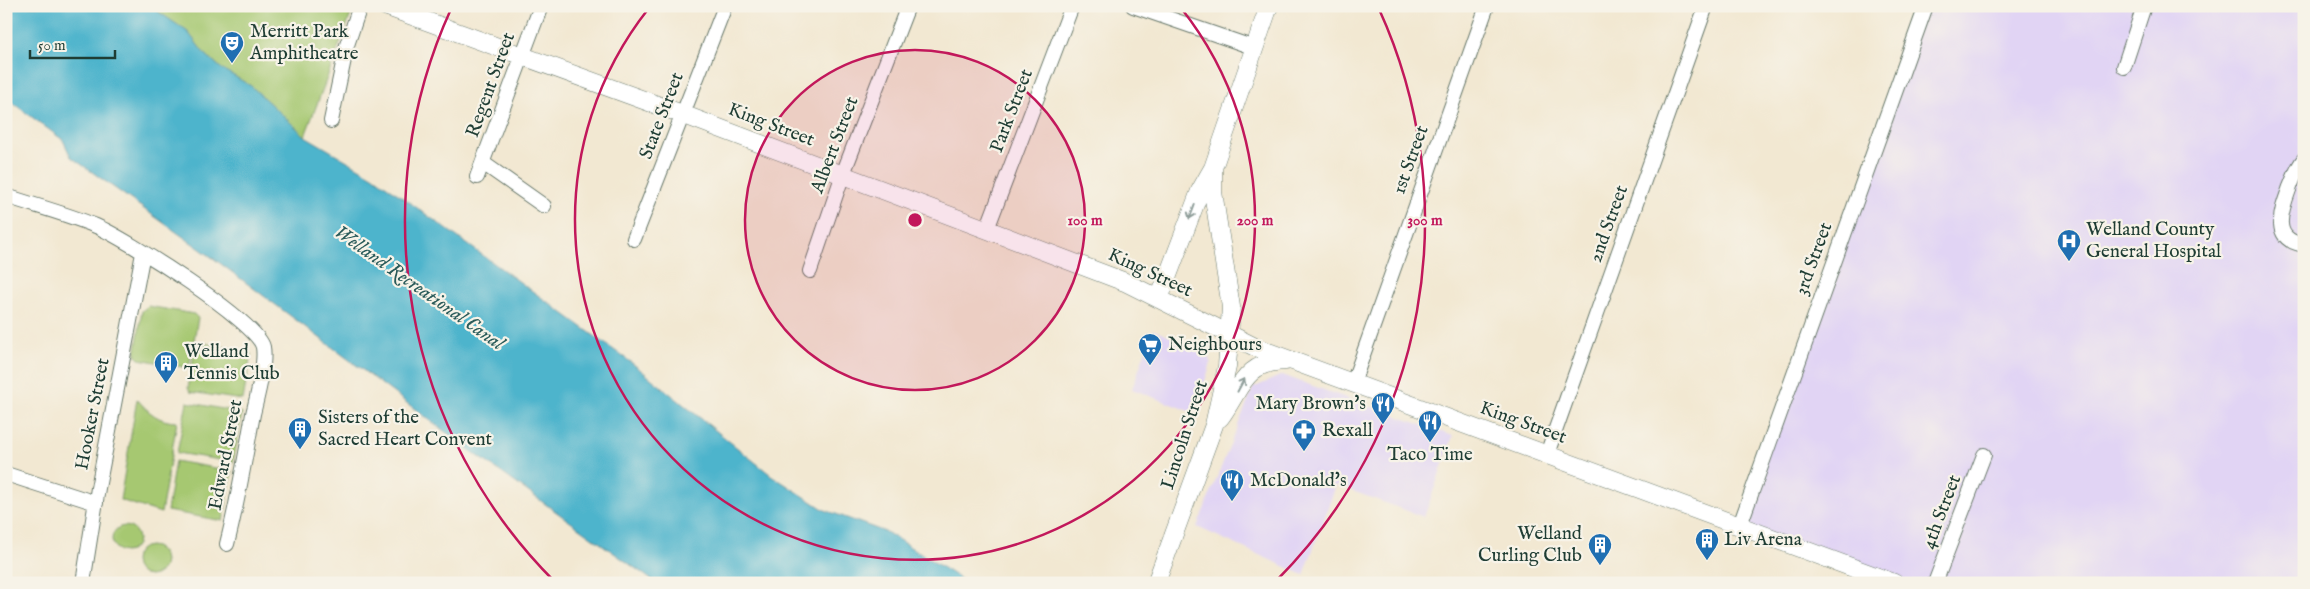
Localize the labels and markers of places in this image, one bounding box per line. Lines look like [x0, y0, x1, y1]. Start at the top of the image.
place label: Merritt Park Amphitheatre [249, 20, 359, 66]
theatre icon: Merritt Park Amphitheatre [219, 30, 245, 64]
centre of rings [906, 211, 924, 229]
place label: Welland County General Hospital [2086, 218, 2222, 264]
hospital icon: Welland County General Hospital [2056, 228, 2082, 262]
supermarket icon: Neighbours [1137, 332, 1163, 366]
place label: Neighbours [1168, 333, 1262, 357]
place label: Welland Tennis Club [184, 340, 280, 386]
building icon: Welland Tennis Club [153, 350, 179, 384]
restaurant icon: Mary Brown's [1370, 391, 1396, 425]
place label: Mary Brown's [1255, 392, 1366, 416]
place label: Sisters of the Sacred Heart Convent [318, 406, 493, 452]
restaurant icon: Taco Time [1417, 409, 1443, 443]
building icon: Sisters of the Sacred Heart Convent [287, 416, 313, 450]
pharmacy icon: Rexall [1291, 418, 1317, 452]
place label: Rexall [1322, 419, 1374, 443]
place label: Taco Time [1387, 443, 1473, 467]
restaurant icon: McDonald's [1219, 468, 1245, 502]
place label: McDonald's [1250, 469, 1347, 493]
place label: Welland Curling Club [1478, 522, 1583, 568]
building icon: Liv Arena [1694, 527, 1720, 561]
place label: Liv Arena [1724, 528, 1803, 552]
building icon: Welland Curling Club [1587, 532, 1613, 566]

